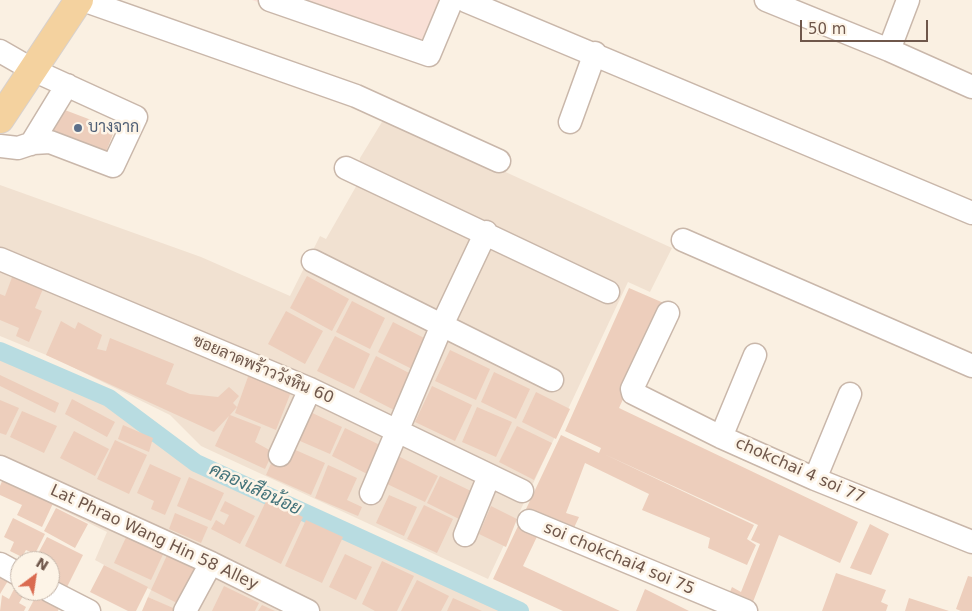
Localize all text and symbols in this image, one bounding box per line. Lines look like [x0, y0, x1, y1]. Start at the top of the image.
scale bar [802, 10, 930, 42]
text: 50 m [808, 20, 846, 38]
place label: บางจาก [88, 118, 139, 138]
marker: บางจาก [72, 122, 84, 134]
street label: ซอยลาดพร้าววังหิน 60 [190, 332, 336, 408]
street label: chokchai 4 soi 77 [732, 434, 868, 508]
water label: คลองเสือน้อย [206, 459, 304, 521]
street label: Lat Phrao Wang Hin 58 Alley [47, 481, 261, 595]
street label: soi chokchai4 soi 75 [541, 518, 697, 600]
north arrow [10, 551, 60, 601]
text: N [33, 554, 51, 574]

